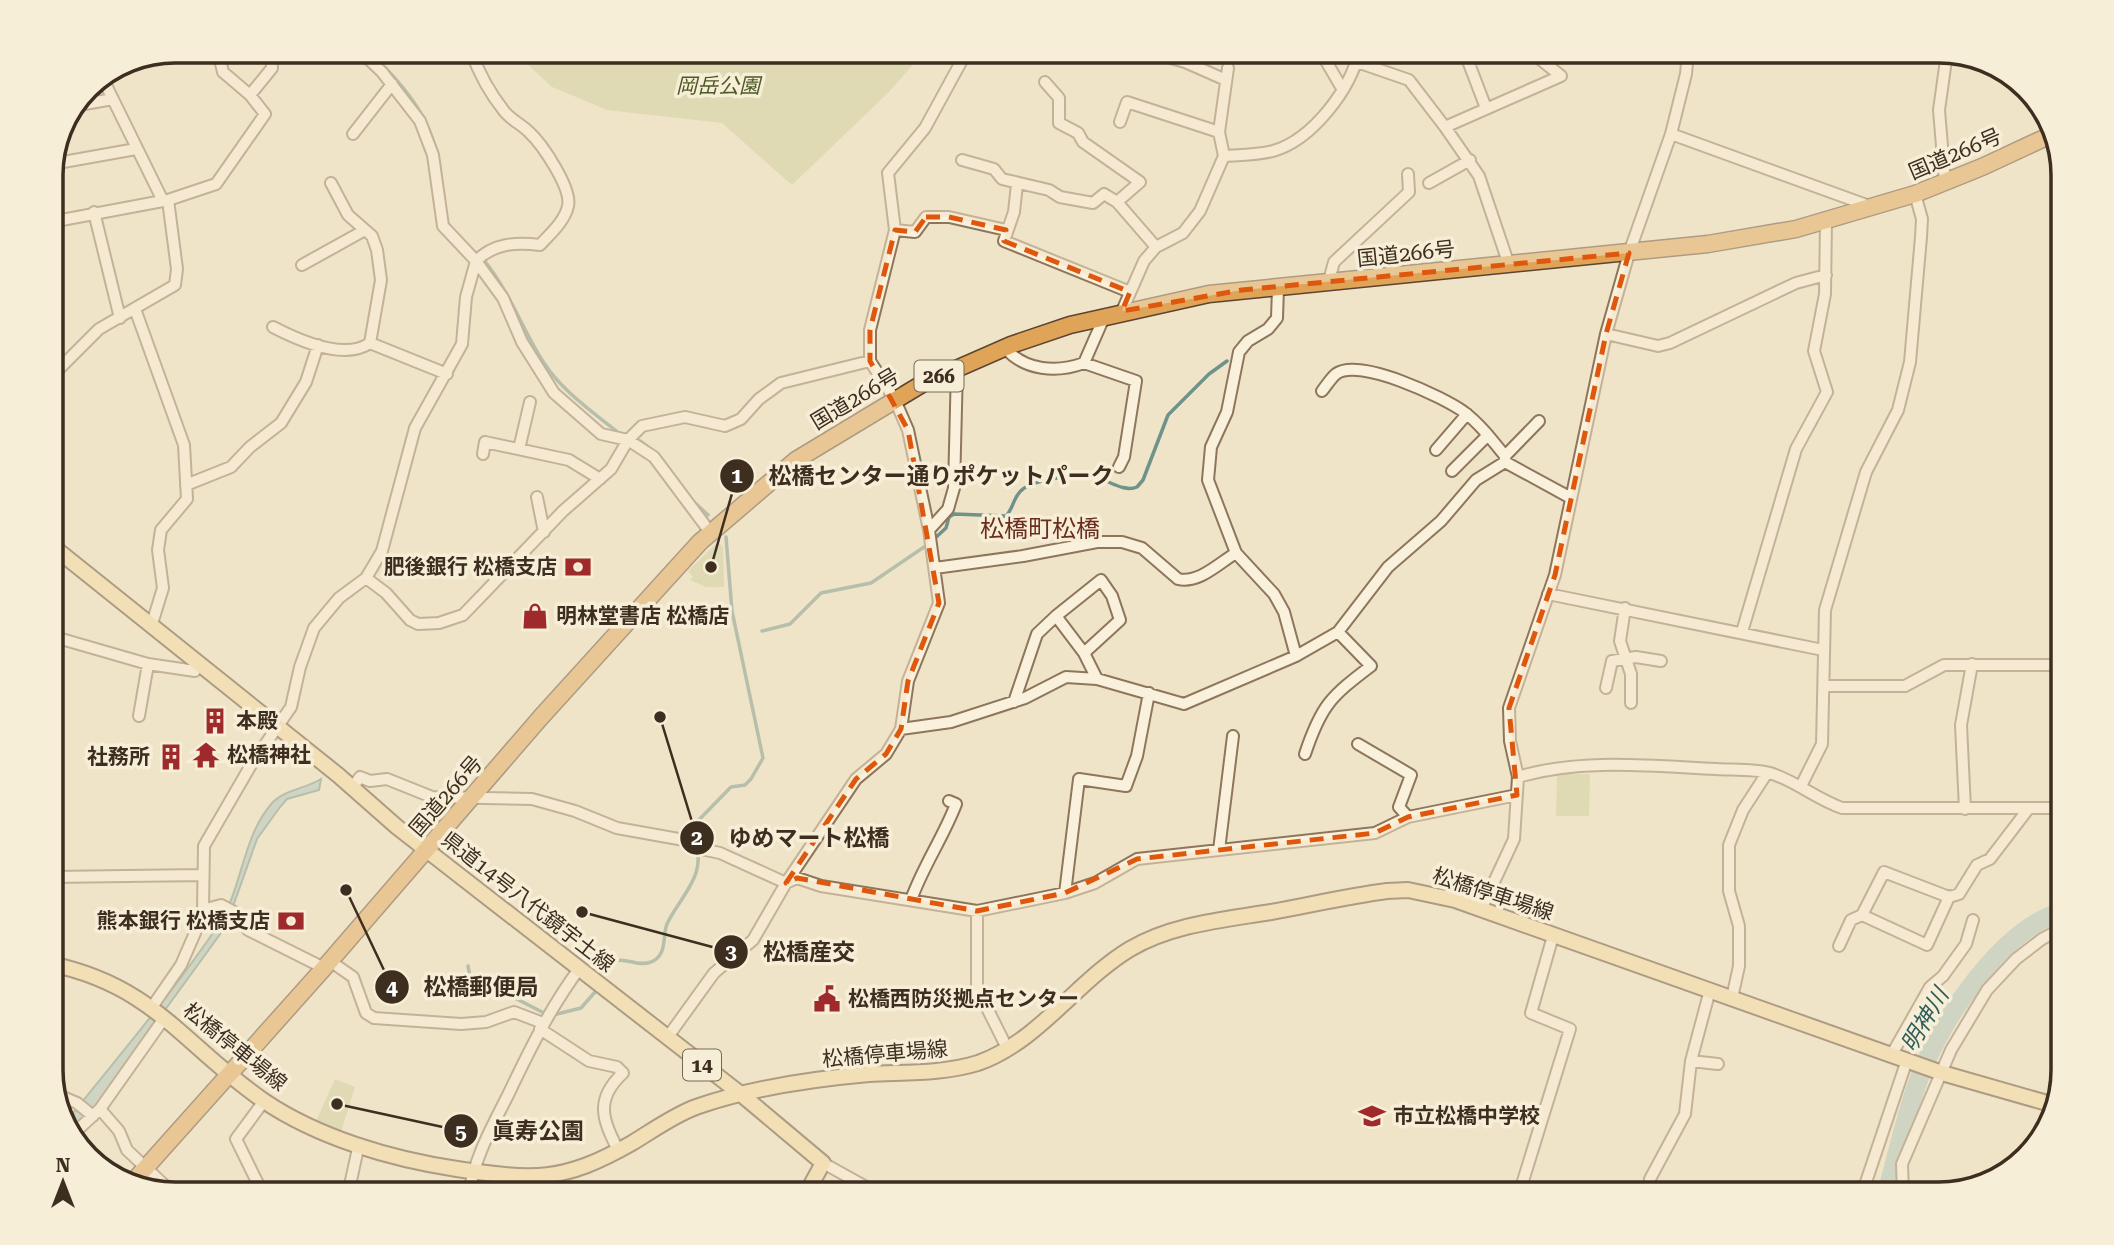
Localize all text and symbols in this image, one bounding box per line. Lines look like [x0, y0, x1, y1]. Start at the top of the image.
park label: 岡岳公園 [676, 74, 763, 98]
street label: 国道266号 [1905, 124, 2005, 184]
street label: 国道266号 [1356, 237, 1456, 271]
road number: 266 [914, 360, 964, 392]
street label: 国道266号 [807, 363, 903, 435]
callout: 松橋センター通りポケットパーク [719, 454, 1127, 498]
text: 松橋センター通りポケットパーク [769, 463, 1114, 490]
text: 1 [731, 464, 743, 488]
district label: 松橋町松橋 [980, 515, 1100, 543]
bank icon: 肥後銀行 松橋支店 [563, 552, 593, 582]
place label: 肥後銀行 松橋支店 [384, 555, 557, 579]
shop icon: 明林堂書店 松橋店 [520, 601, 550, 631]
place label: 明林堂書店 松橋店 [556, 604, 729, 628]
building icon: 本殿 [200, 706, 230, 736]
place label: 本殿 [236, 709, 278, 733]
temple icon: 松橋神社 [191, 740, 221, 770]
building icon: 社務所 [156, 742, 186, 772]
place label: 松橋神社 [227, 743, 311, 767]
place label: 社務所 [87, 745, 150, 769]
street label: 国道266号 [405, 751, 487, 841]
callout: ゆめマート松橋 [680, 816, 904, 860]
text: ゆめマート松橋 [729, 825, 890, 852]
text: 2 [691, 826, 703, 850]
street label: 県道14号八代鏡宇土線 [437, 827, 619, 977]
street label: 松橋停車場線 [1429, 863, 1557, 925]
bank icon: 熊本銀行 松橋支店 [276, 906, 306, 936]
place label: 熊本銀行 松橋支店 [97, 909, 270, 933]
callout: 松橋産交 [714, 930, 869, 974]
text: 松橋産交 [763, 939, 855, 966]
text: 3 [725, 940, 737, 964]
callout: 松橋郵便局 [375, 965, 553, 1009]
text: 松橋郵便局 [424, 974, 539, 1001]
text: 4 [386, 976, 398, 1000]
water label: 明神川 [1896, 981, 1956, 1057]
public building icon: 松橋西防災拠点センター [812, 984, 842, 1014]
place label: 松橋西防災拠点センター [848, 987, 1079, 1011]
street label: 松橋停車場線 [178, 998, 292, 1096]
street label: 松橋停車場線 [821, 1037, 949, 1071]
road number: 14 [683, 1050, 721, 1080]
school or university icon: 市立松橋中学校 [1357, 1101, 1387, 1131]
place label: 市立松橋中学校 [1393, 1104, 1540, 1128]
callout: 眞寿公園 [443, 1109, 598, 1153]
text: 眞寿公園 [492, 1118, 584, 1145]
text: 5 [455, 1120, 467, 1144]
north arrow [28, 1147, 98, 1217]
text: N [56, 1154, 71, 1177]

